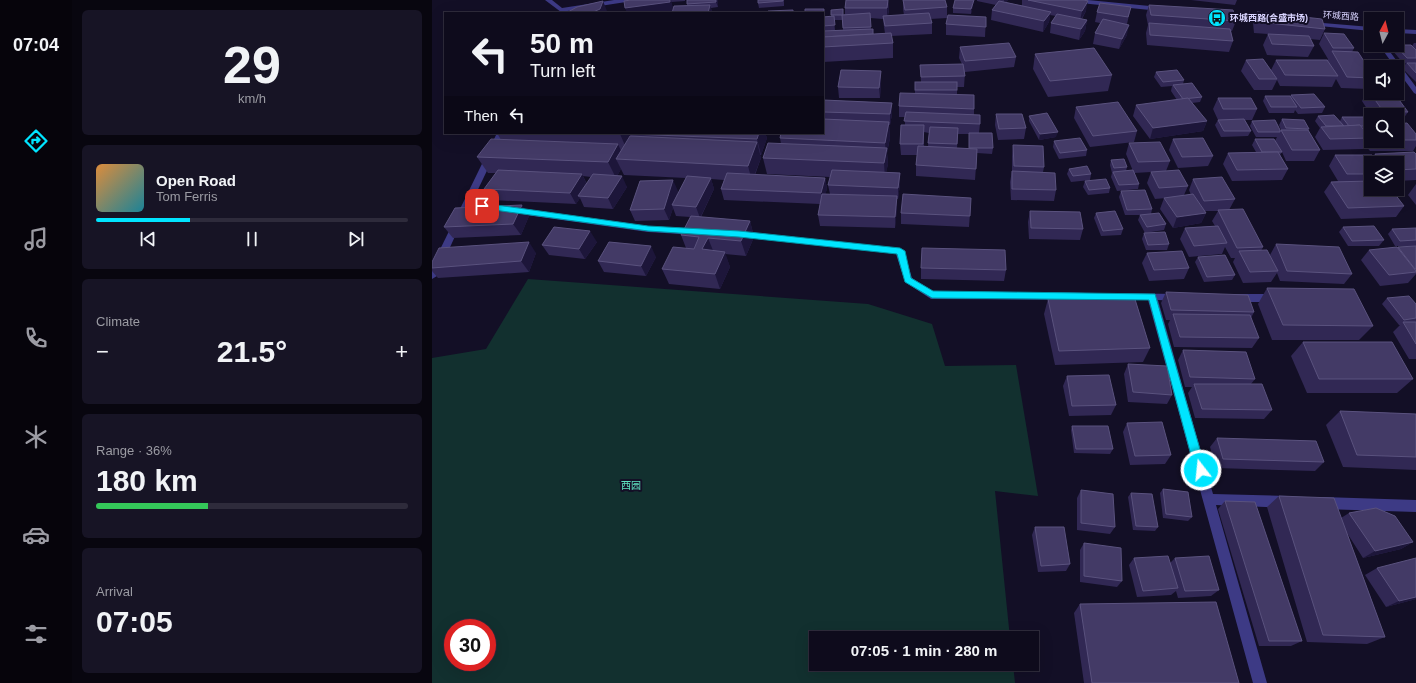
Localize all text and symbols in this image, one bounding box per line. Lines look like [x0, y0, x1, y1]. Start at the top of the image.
bus stop icon: 环城西路(合盛市场) [1207, 8, 1227, 28]
street label: 环城西路 [1323, 10, 1359, 22]
place label: 环城西路(合盛市场) [1230, 12, 1308, 23]
north arrow [1364, 12, 1404, 52]
map controls [1364, 12, 1404, 196]
icon: left [464, 28, 516, 80]
text: 50 m [530, 28, 594, 59]
text: 07:04 [13, 35, 59, 55]
text: 29 [223, 36, 281, 94]
button: sound [1364, 60, 1404, 100]
text: Turn left [530, 61, 595, 81]
text: km/h [238, 91, 266, 106]
icon: left [506, 104, 528, 126]
text: Then [464, 107, 498, 124]
button: search [1364, 108, 1404, 148]
icon: directions [22, 127, 50, 155]
button: layers [1364, 156, 1404, 196]
text: Open Road [156, 172, 236, 189]
text: Tom Ferris [156, 189, 217, 204]
pin [465, 189, 499, 223]
icon: arrive [471, 195, 493, 217]
icon: music [22, 225, 50, 253]
icon: previous [137, 228, 159, 250]
icon: pause [241, 228, 263, 250]
icon: next [345, 228, 367, 250]
text: Climate [96, 314, 140, 329]
icon: phone [22, 324, 50, 352]
text: 21.5° [217, 335, 287, 368]
text: − [96, 339, 109, 364]
text: + [395, 339, 408, 364]
icon: climate [22, 423, 50, 451]
text: Range · 36% [96, 443, 172, 458]
position arrow [1180, 449, 1222, 491]
text: 180 km [96, 464, 198, 497]
park label: 西园 [621, 480, 641, 491]
icon: car [22, 521, 50, 549]
text: Arrival [96, 584, 133, 599]
text: 07:05 [96, 605, 173, 638]
speed limit sign: 30 [444, 619, 496, 671]
icon: filters [22, 620, 50, 648]
text: 07:05 · 1 min · 280 m [851, 642, 997, 659]

